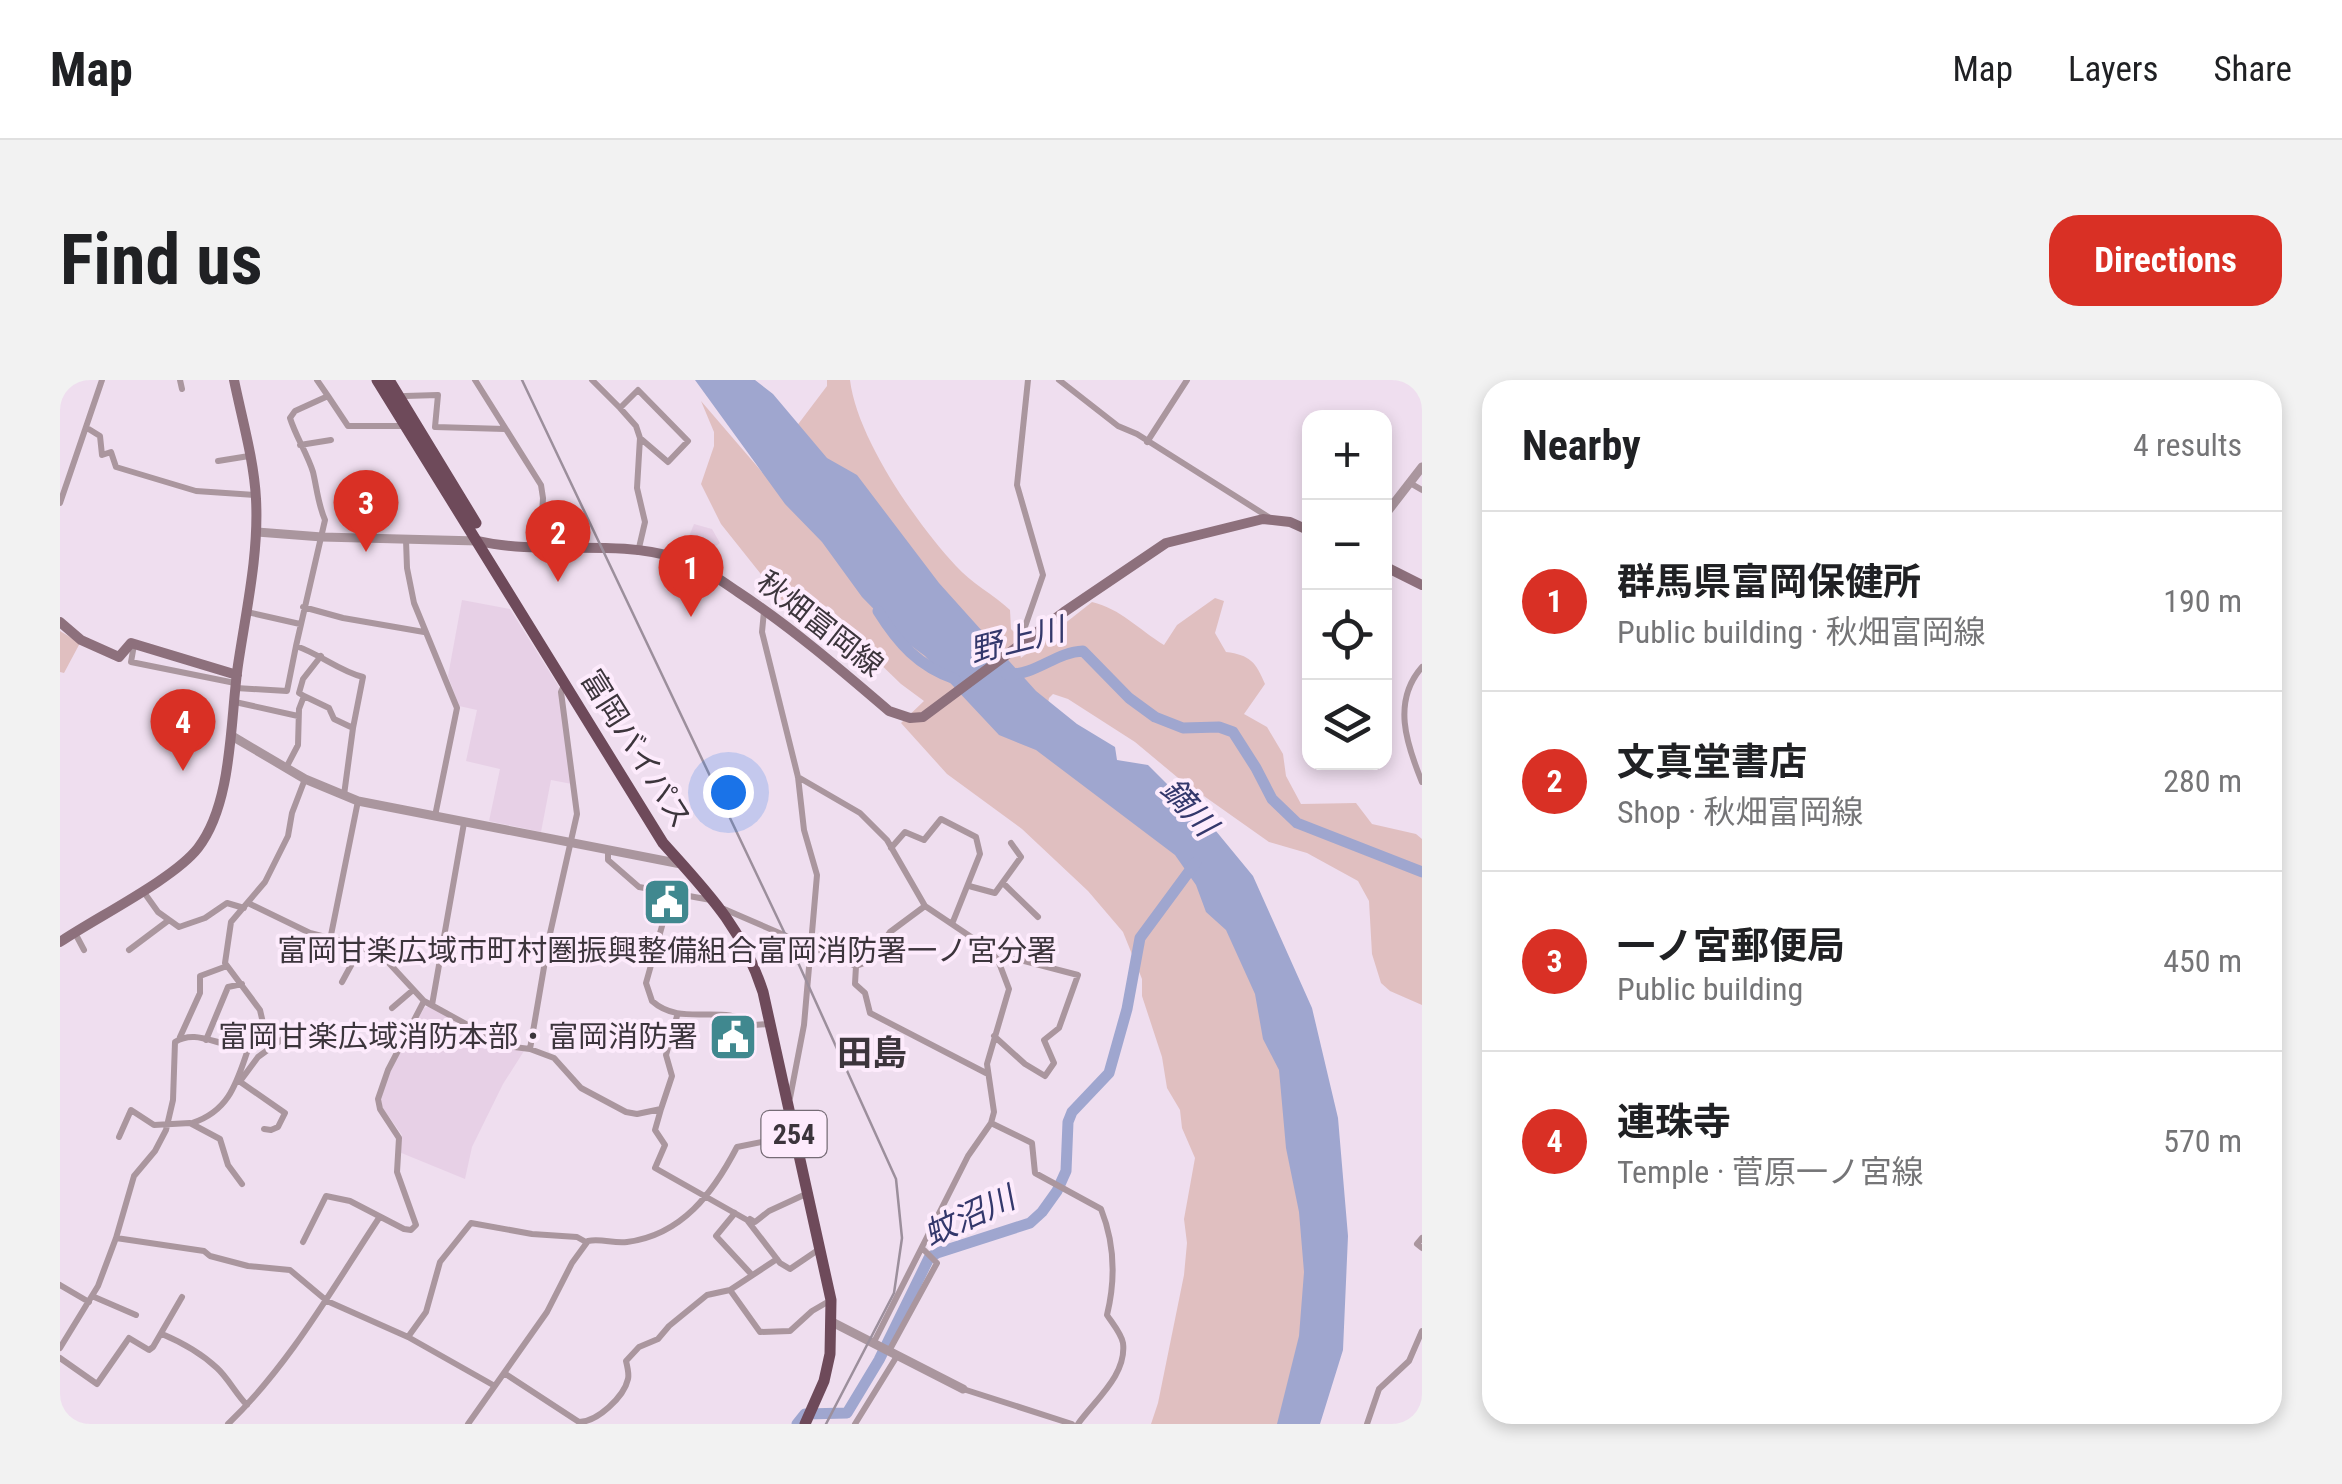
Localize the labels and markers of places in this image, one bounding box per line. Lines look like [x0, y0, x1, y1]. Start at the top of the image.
pin: 3 [334, 470, 398, 552]
pin: 2 [526, 500, 590, 582]
pin: 1 [658, 534, 724, 617]
pin: 4 [150, 688, 216, 771]
public building icon: 富岡甘楽広域市町村圏振興整備組合富岡消防署一ノ宮分署 [641, 876, 693, 928]
place label: 富岡甘楽広域市町村圏振興整備組合富岡消防署一ノ宮分署 [277, 933, 1057, 968]
public building icon: 富岡甘楽広域消防本部・富岡消防署 [707, 1011, 759, 1063]
place label: 富岡甘楽広域消防本部・富岡消防署 [218, 1019, 698, 1054]

